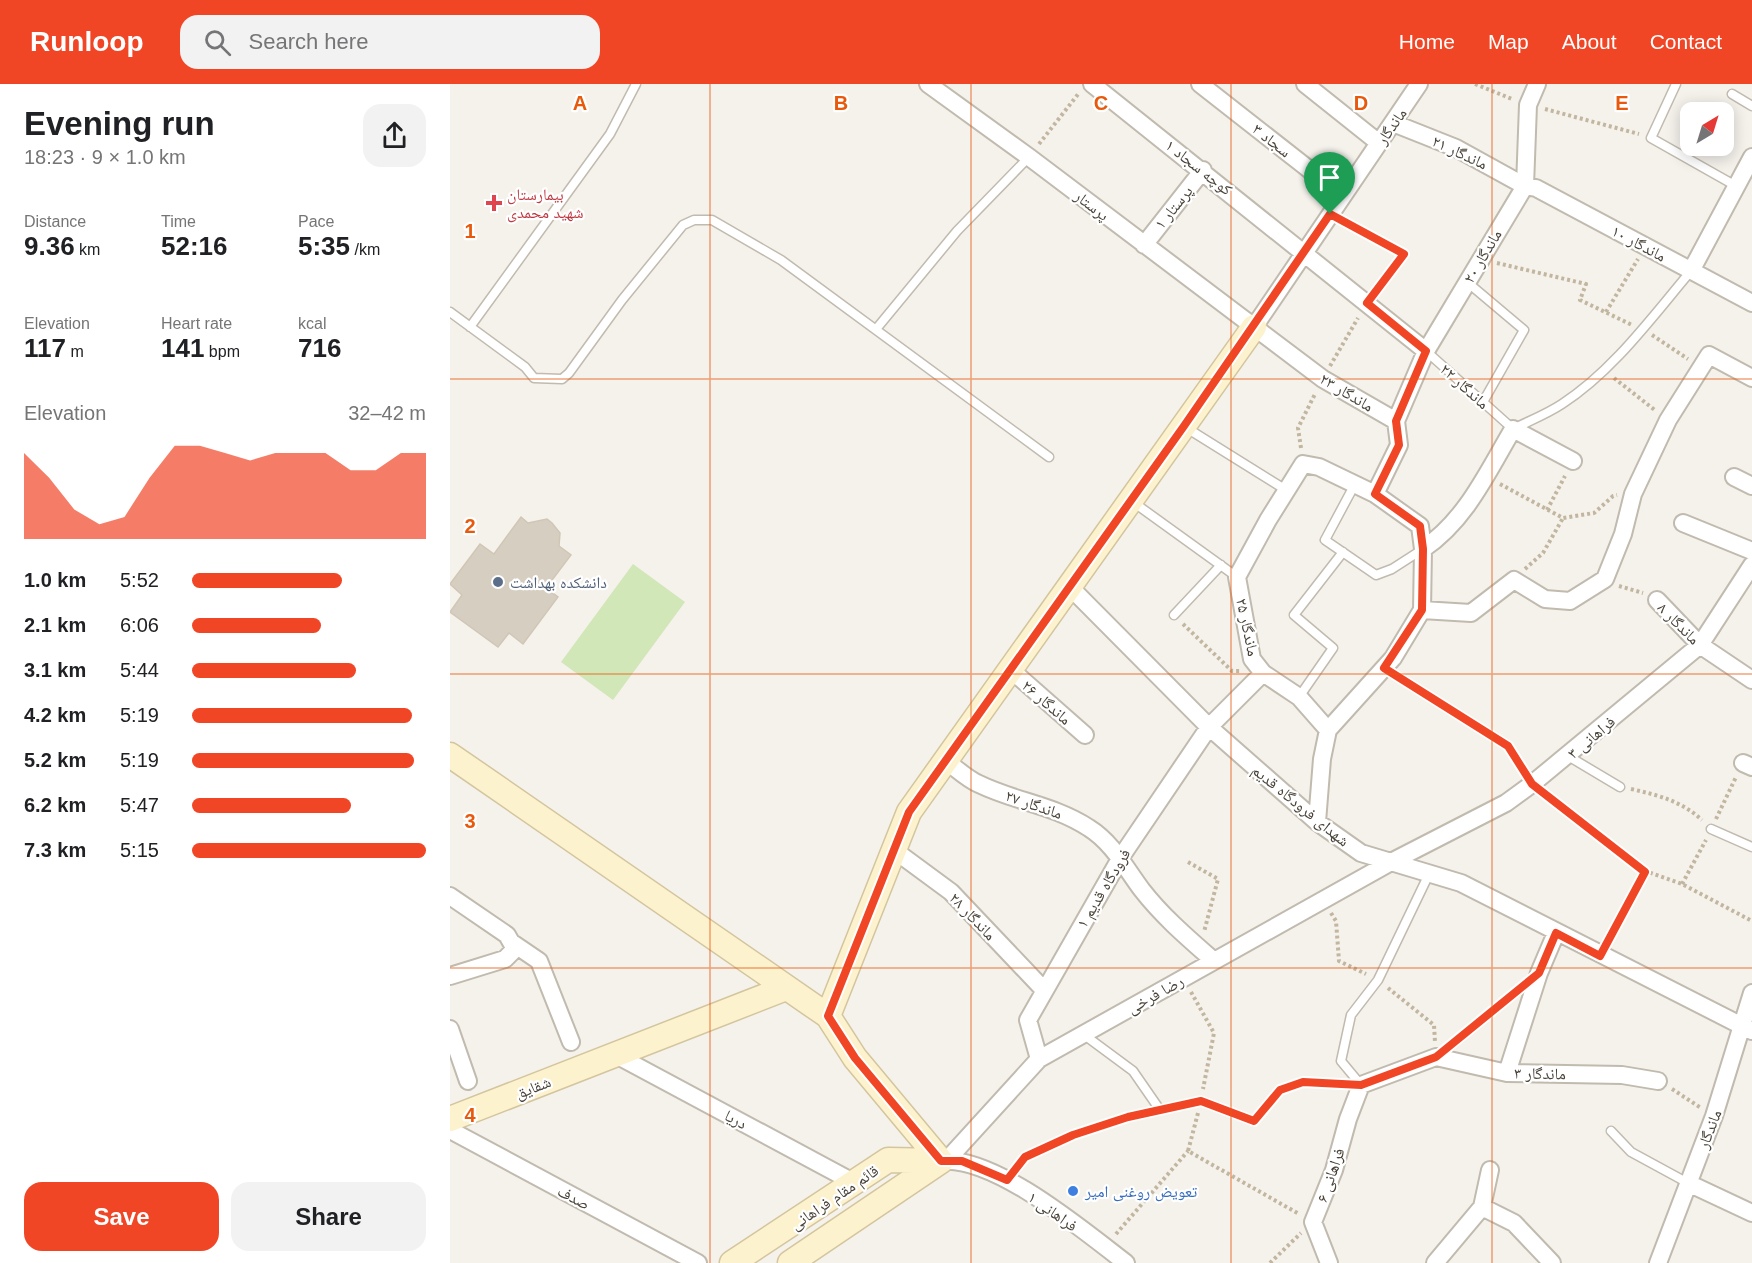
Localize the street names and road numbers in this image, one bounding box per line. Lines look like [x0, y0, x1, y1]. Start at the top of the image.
street label: ماندگار [1372, 105, 1411, 149]
street label: سجاد ۳ [1249, 120, 1294, 161]
street label: ماندگار ۲۱ [1429, 132, 1490, 174]
street label: کوچه سجاد ۱ [1162, 136, 1236, 200]
street label: پرستار ۱ [1151, 182, 1197, 233]
street label: پرستار [1070, 186, 1112, 225]
street label: ماندگار ۱۰ [1608, 222, 1669, 266]
street label: ماندگار ۲۰ [1460, 227, 1506, 286]
street label: ماندگار ۲۲ [1436, 360, 1492, 413]
street label: ماندگار ۲۳ [1317, 370, 1376, 416]
street label: ماندگار ۲۵ [1232, 596, 1262, 658]
street label: ماندگار ۸ [1654, 599, 1703, 648]
street label: ماندگار ۲۶ [1018, 677, 1075, 729]
street label: فراهانی ۳ [1564, 713, 1620, 763]
street label: شهدای فرودگاه قدیم [1248, 761, 1352, 851]
street label: ماندگار ۲۷ [1003, 787, 1065, 823]
street label: فرودگاه قدیم ۱ [1073, 846, 1135, 932]
street label: ماندگار ۲۸ [945, 889, 999, 944]
street label: رضا فرخی [1124, 972, 1187, 1019]
street label: ماندگار ۳ [1514, 1065, 1566, 1083]
street label: شقایق [513, 1073, 554, 1104]
street label: دریا [721, 1107, 750, 1133]
street label: ماندگار [1694, 1107, 1726, 1152]
street label: فراهانی ۶ [1313, 1146, 1350, 1205]
street label: قائم مقام فراهانی [787, 1162, 883, 1235]
street label: صدف [555, 1182, 593, 1213]
street label: فراهانی ۱ [1024, 1188, 1081, 1236]

